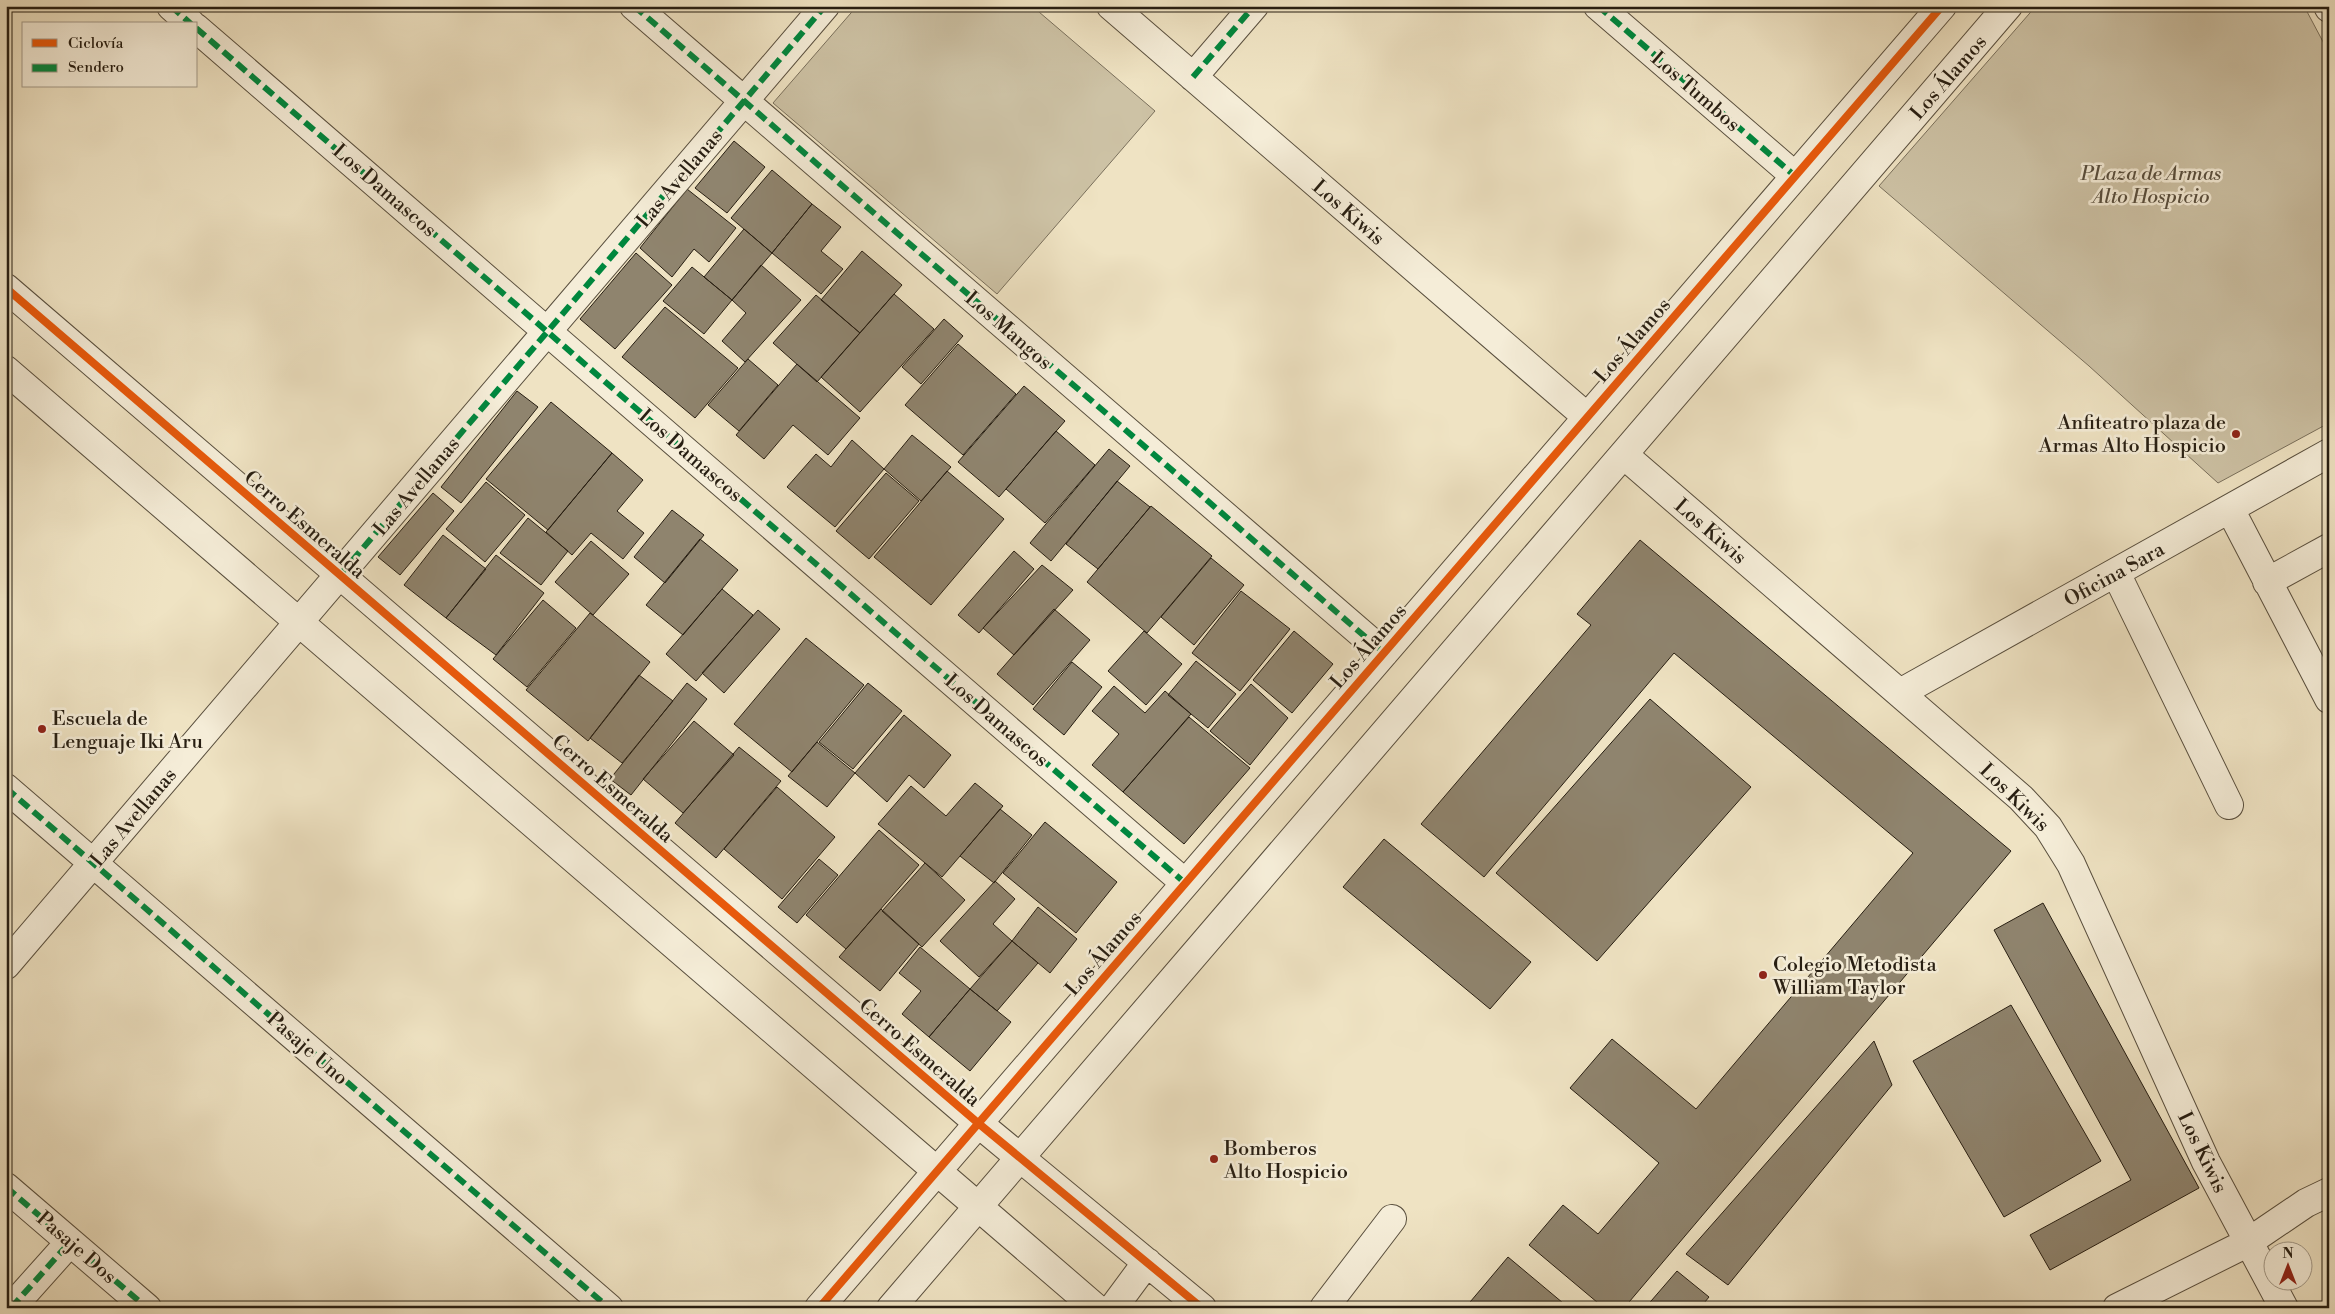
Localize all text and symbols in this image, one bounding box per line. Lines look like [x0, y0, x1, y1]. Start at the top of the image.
legend [22, 22, 198, 88]
street label: Los Álamos [1905, 30, 1993, 126]
text: Ciclovía [68, 34, 124, 53]
street label: Los Tumbos [1645, 47, 1745, 138]
text: Sendero [68, 58, 124, 77]
street label: Las Avellanas [632, 124, 729, 234]
street label: Los Damascos [327, 139, 441, 243]
park label: PLaza de Armas Alto Hospicio [2080, 162, 2222, 210]
street label: Los Kiwis [1307, 175, 1389, 251]
street label: Los Mangos [959, 286, 1057, 376]
street label: Los Álamos [1589, 293, 1677, 389]
street label: Los Damascos [633, 404, 747, 508]
place label: Anfiteatro plaza de Armas Alto Hospicio [2038, 411, 2226, 459]
marker: Anfiteatro plaza de Armas Alto Hospicio [2230, 428, 2242, 440]
street label: Las Avellanas [369, 432, 466, 542]
street label: Cerro Esmeralda [238, 466, 371, 585]
street label: Los Kiwis [1669, 494, 1751, 570]
street label: Oficina Sara [2060, 537, 2170, 613]
street label: Los Álamos [1325, 599, 1413, 695]
street label: Los Damascos [939, 669, 1053, 773]
place label: Escuela de Lenguaje Iki Aru [52, 707, 203, 755]
marker: Escuela de Lenguaje Iki Aru [36, 723, 48, 735]
street label: Cerro Esmeralda [546, 730, 679, 849]
street label: Los Kiwis [1974, 759, 2054, 838]
street label: Las Avellanas [86, 763, 183, 873]
street label: Los Álamos [1060, 906, 1148, 1002]
place label: Colegio Metodista William Taylor [1772, 953, 1937, 1001]
marker: Colegio Metodista William Taylor [1757, 969, 1769, 981]
street label: Cerro Esmeralda [853, 994, 986, 1113]
street label: Pasaje Uno [261, 1007, 353, 1091]
street label: Los Kiwis [2171, 1108, 2232, 1198]
place label: Bomberos Alto Hospicio [1223, 1137, 1348, 1185]
marker: Bomberos Alto Hospicio [1208, 1153, 1220, 1165]
street label: Pasaje Dos [31, 1207, 121, 1290]
north arrow [2262, 1242, 2312, 1292]
text: N [2282, 1245, 2294, 1263]

